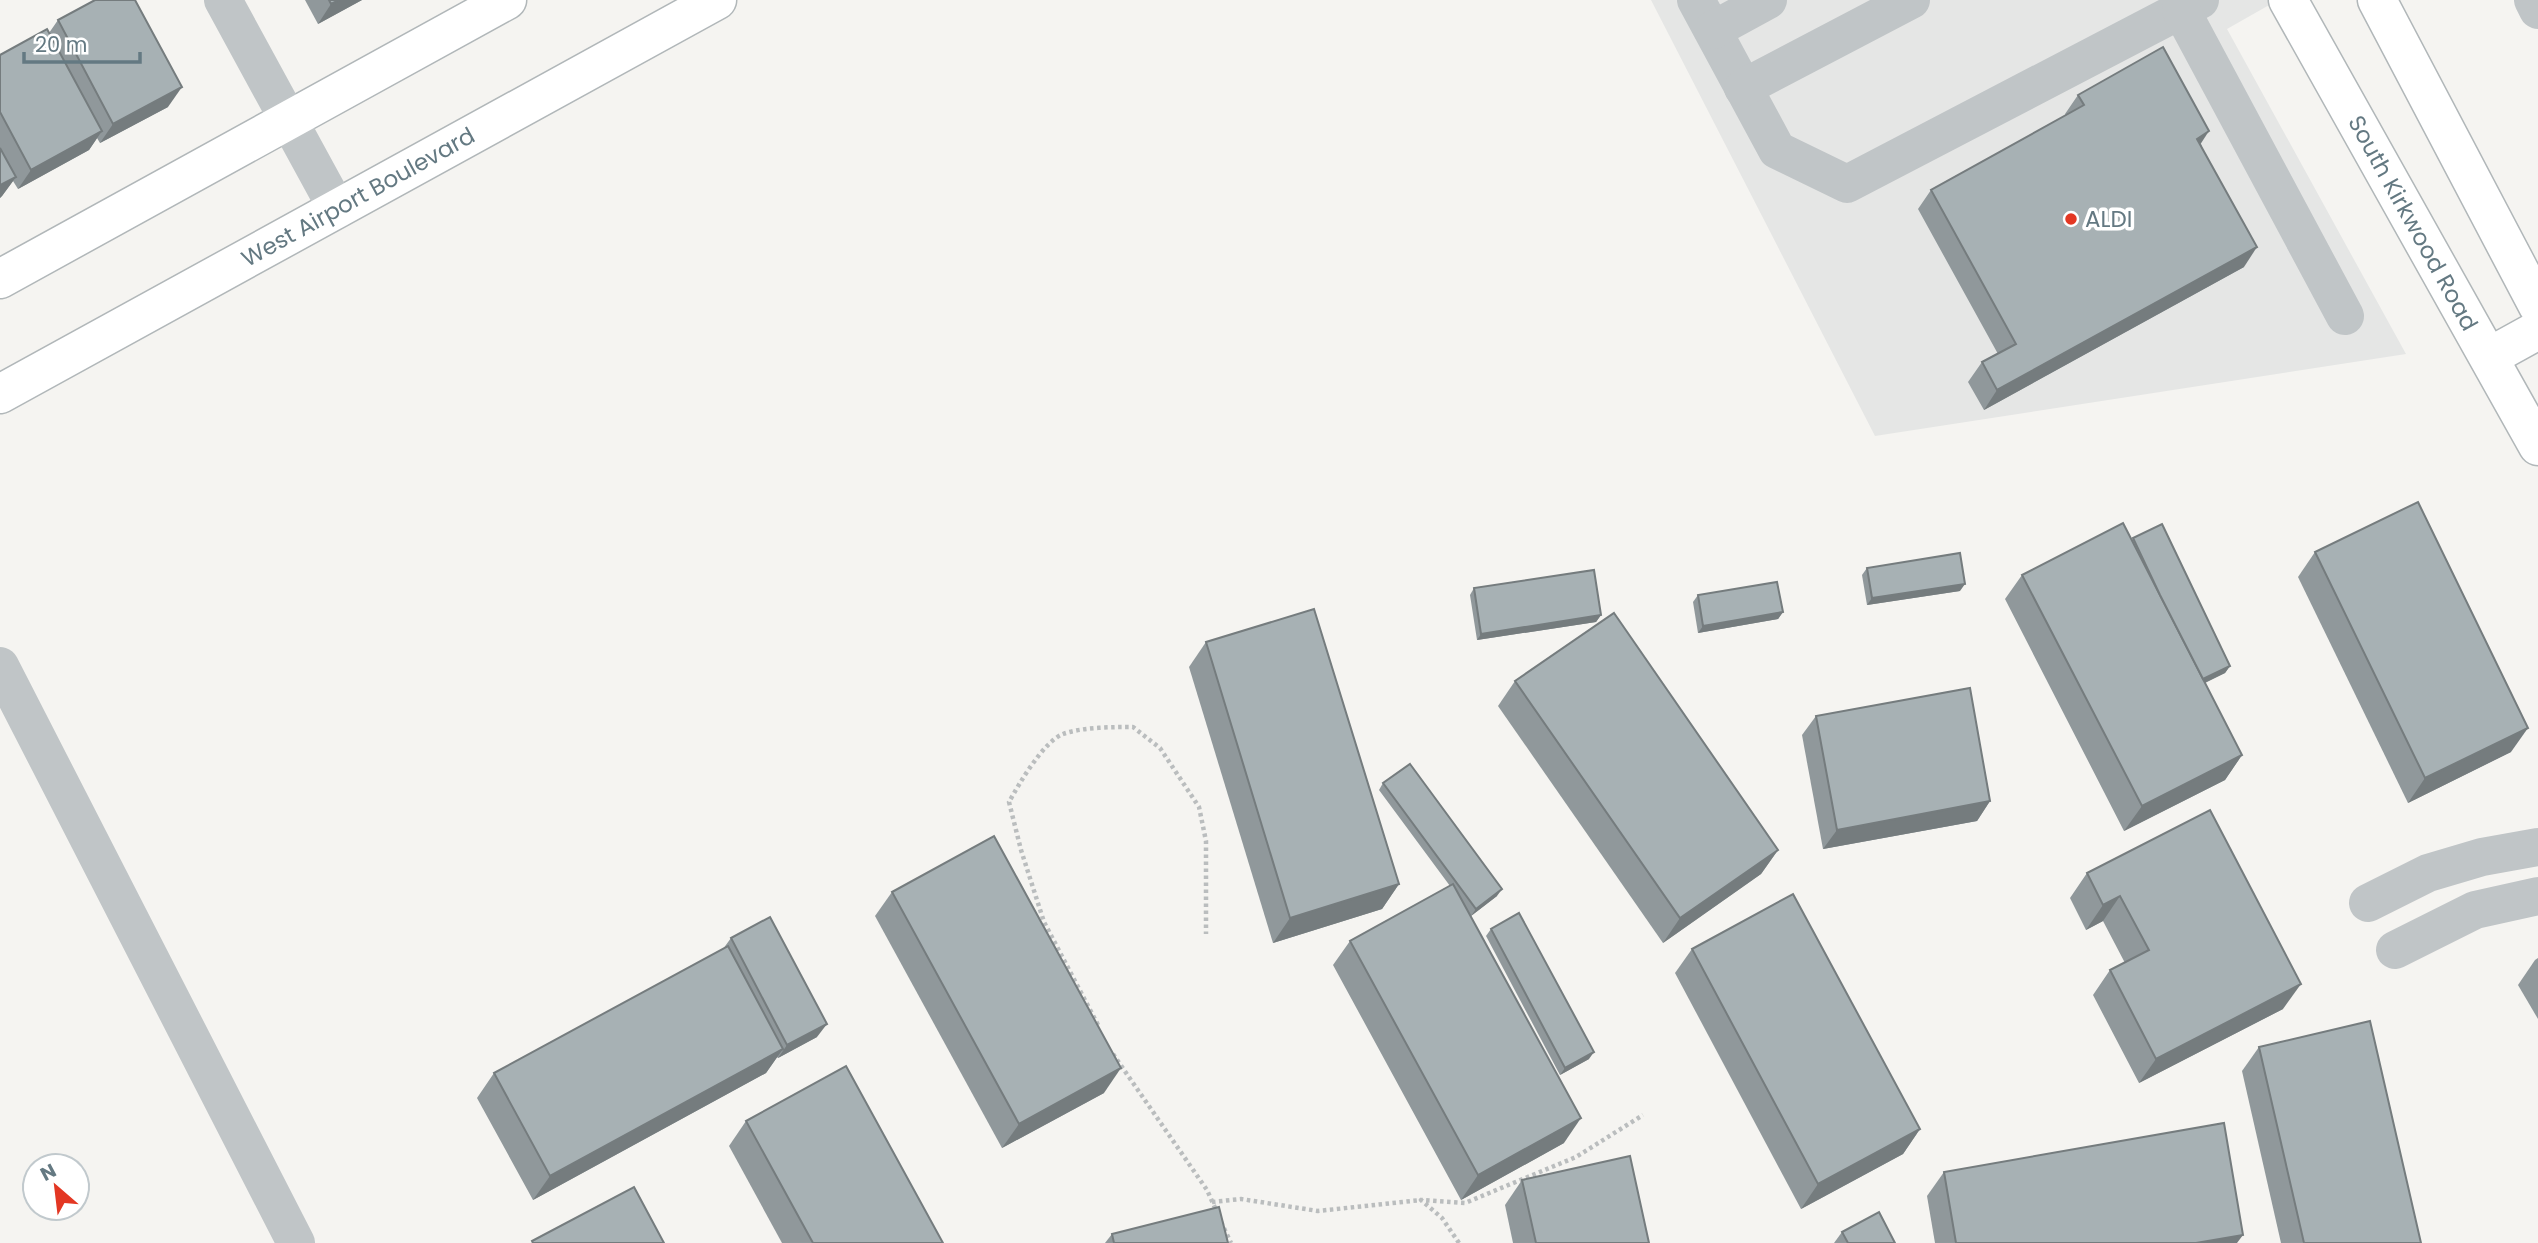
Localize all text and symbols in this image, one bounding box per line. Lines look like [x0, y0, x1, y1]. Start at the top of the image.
scale bar [24, 21, 140, 65]
text: 20 m [35, 30, 88, 59]
street label: South Kirkwood Road [2340, 109, 2486, 337]
street label: West Airport Boulevard [236, 119, 480, 275]
place label: ALDI [2085, 203, 2132, 235]
marker: ALDI [2063, 211, 2079, 227]
north arrow [21, 1152, 91, 1222]
text: N [36, 1157, 61, 1188]

